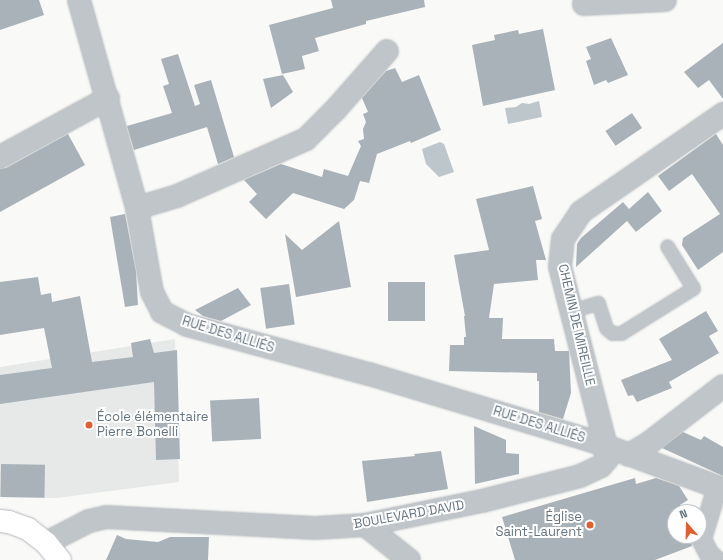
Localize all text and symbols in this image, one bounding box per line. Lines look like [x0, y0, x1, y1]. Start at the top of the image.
street label: CHEMIN DE MIREILLE [554, 263, 598, 387]
street label: RUE DES ALLIÉS [180, 314, 276, 356]
street label: RUE DES ALLIÉS [491, 404, 587, 446]
place label: École élémentaire Pierre Bonelli [97, 410, 209, 441]
marker: École élémentaire Pierre Bonelli [84, 420, 94, 430]
street label: BOULEVARD DAVID [353, 498, 465, 532]
north arrow [667, 504, 707, 544]
text: N [677, 506, 689, 522]
place label: Église Saint-Laurent [495, 510, 582, 541]
marker: Église Saint-Laurent [585, 520, 595, 530]

